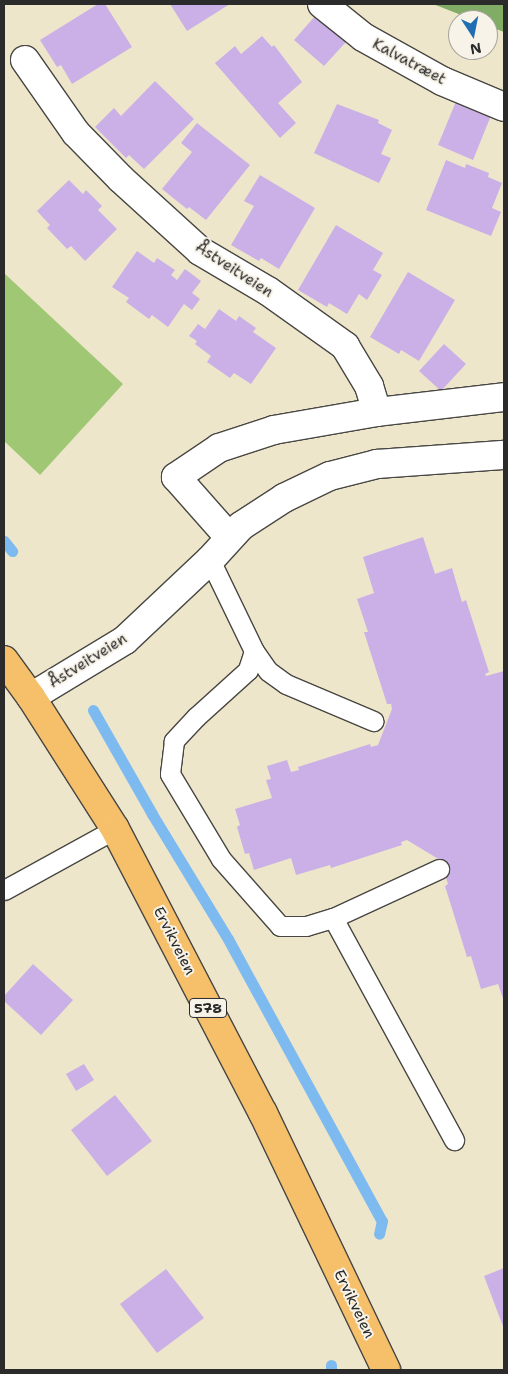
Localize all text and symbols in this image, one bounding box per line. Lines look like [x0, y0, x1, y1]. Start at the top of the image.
north arrow [448, 10, 498, 60]
street label: Kalvatræet [369, 35, 449, 89]
text: N [469, 39, 483, 59]
street label: Åstveitveien [192, 238, 276, 302]
street label: Åstveitveien [46, 630, 130, 692]
street label: Ervikveien [149, 904, 199, 978]
road number: 578 [188, 996, 228, 1020]
street label: Ervikveien [330, 1267, 378, 1341]

